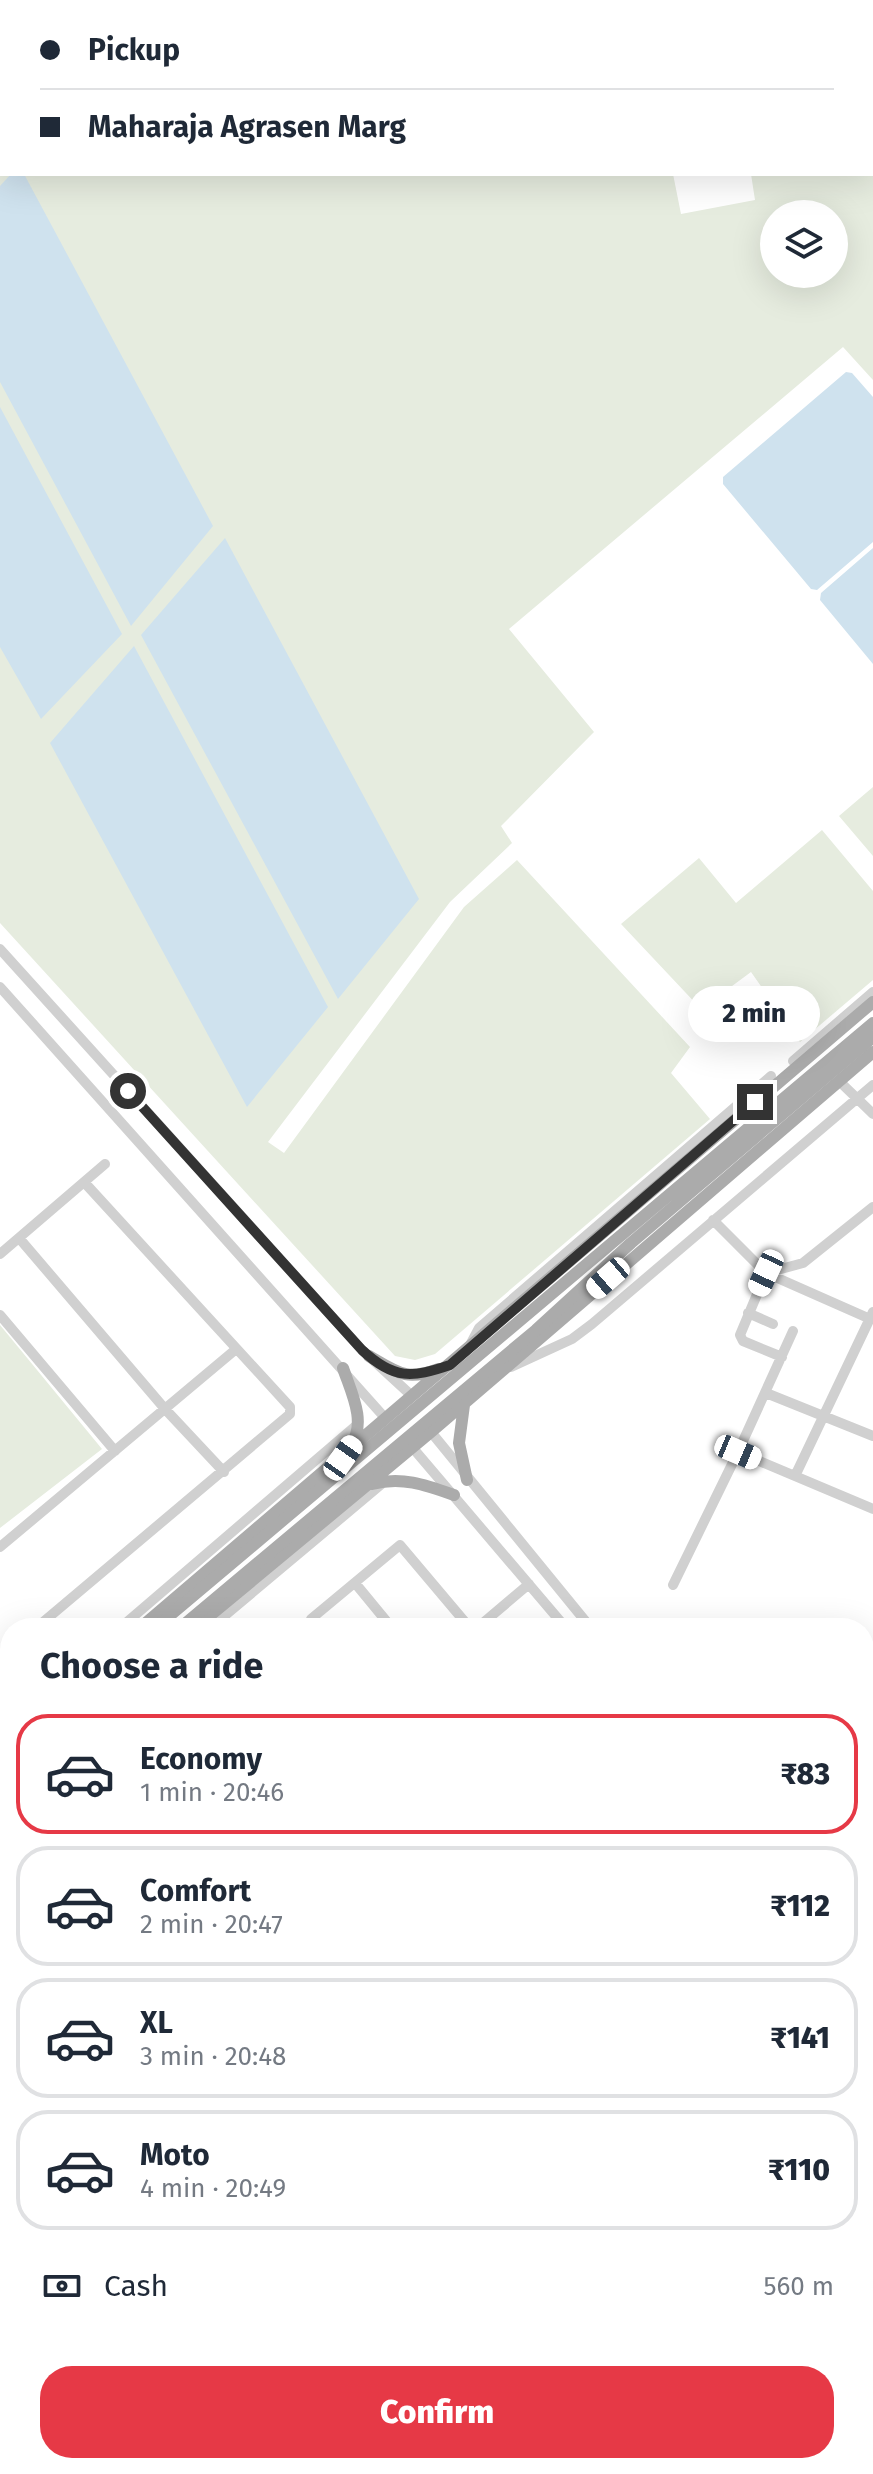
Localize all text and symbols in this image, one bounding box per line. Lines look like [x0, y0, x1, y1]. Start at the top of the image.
text: Pickup [88, 32, 180, 68]
text: Maharaja Agrasen Marg [88, 109, 406, 145]
map controls [760, 200, 848, 288]
button: layers [760, 200, 848, 288]
callout: 2 min [689, 986, 821, 1042]
text: 2 min [722, 998, 786, 1029]
route start [110, 1073, 146, 1109]
route end [737, 1084, 773, 1120]
car [745, 1246, 787, 1300]
car [582, 1253, 634, 1303]
car [319, 1431, 367, 1485]
car [711, 1432, 765, 1472]
text: Choose a ride [40, 1644, 263, 1688]
icon: car [44, 1738, 116, 1810]
text: Economy [140, 1741, 262, 1777]
text: ₹83 [780, 1756, 830, 1792]
text: 1 min · 20:46 [140, 1777, 284, 1808]
icon: car [44, 1870, 116, 1942]
text: Comfort [140, 1873, 251, 1909]
text: ₹112 [770, 1888, 830, 1924]
text: 2 min · 20:47 [140, 1909, 283, 1940]
icon: car [44, 2002, 116, 2074]
text: XL [140, 2005, 173, 2041]
text: ₹141 [770, 2020, 830, 2056]
text: 3 min · 20:48 [140, 2041, 286, 2072]
icon: car [44, 2134, 116, 2206]
text: Moto [140, 2137, 210, 2173]
text: ₹110 [768, 2152, 830, 2188]
text: 4 min · 20:49 [140, 2173, 286, 2204]
icon: cash [40, 2264, 84, 2308]
text: Cash [104, 2268, 168, 2304]
text: 560 m [763, 2271, 834, 2302]
button: Confirm [40, 2366, 834, 2458]

